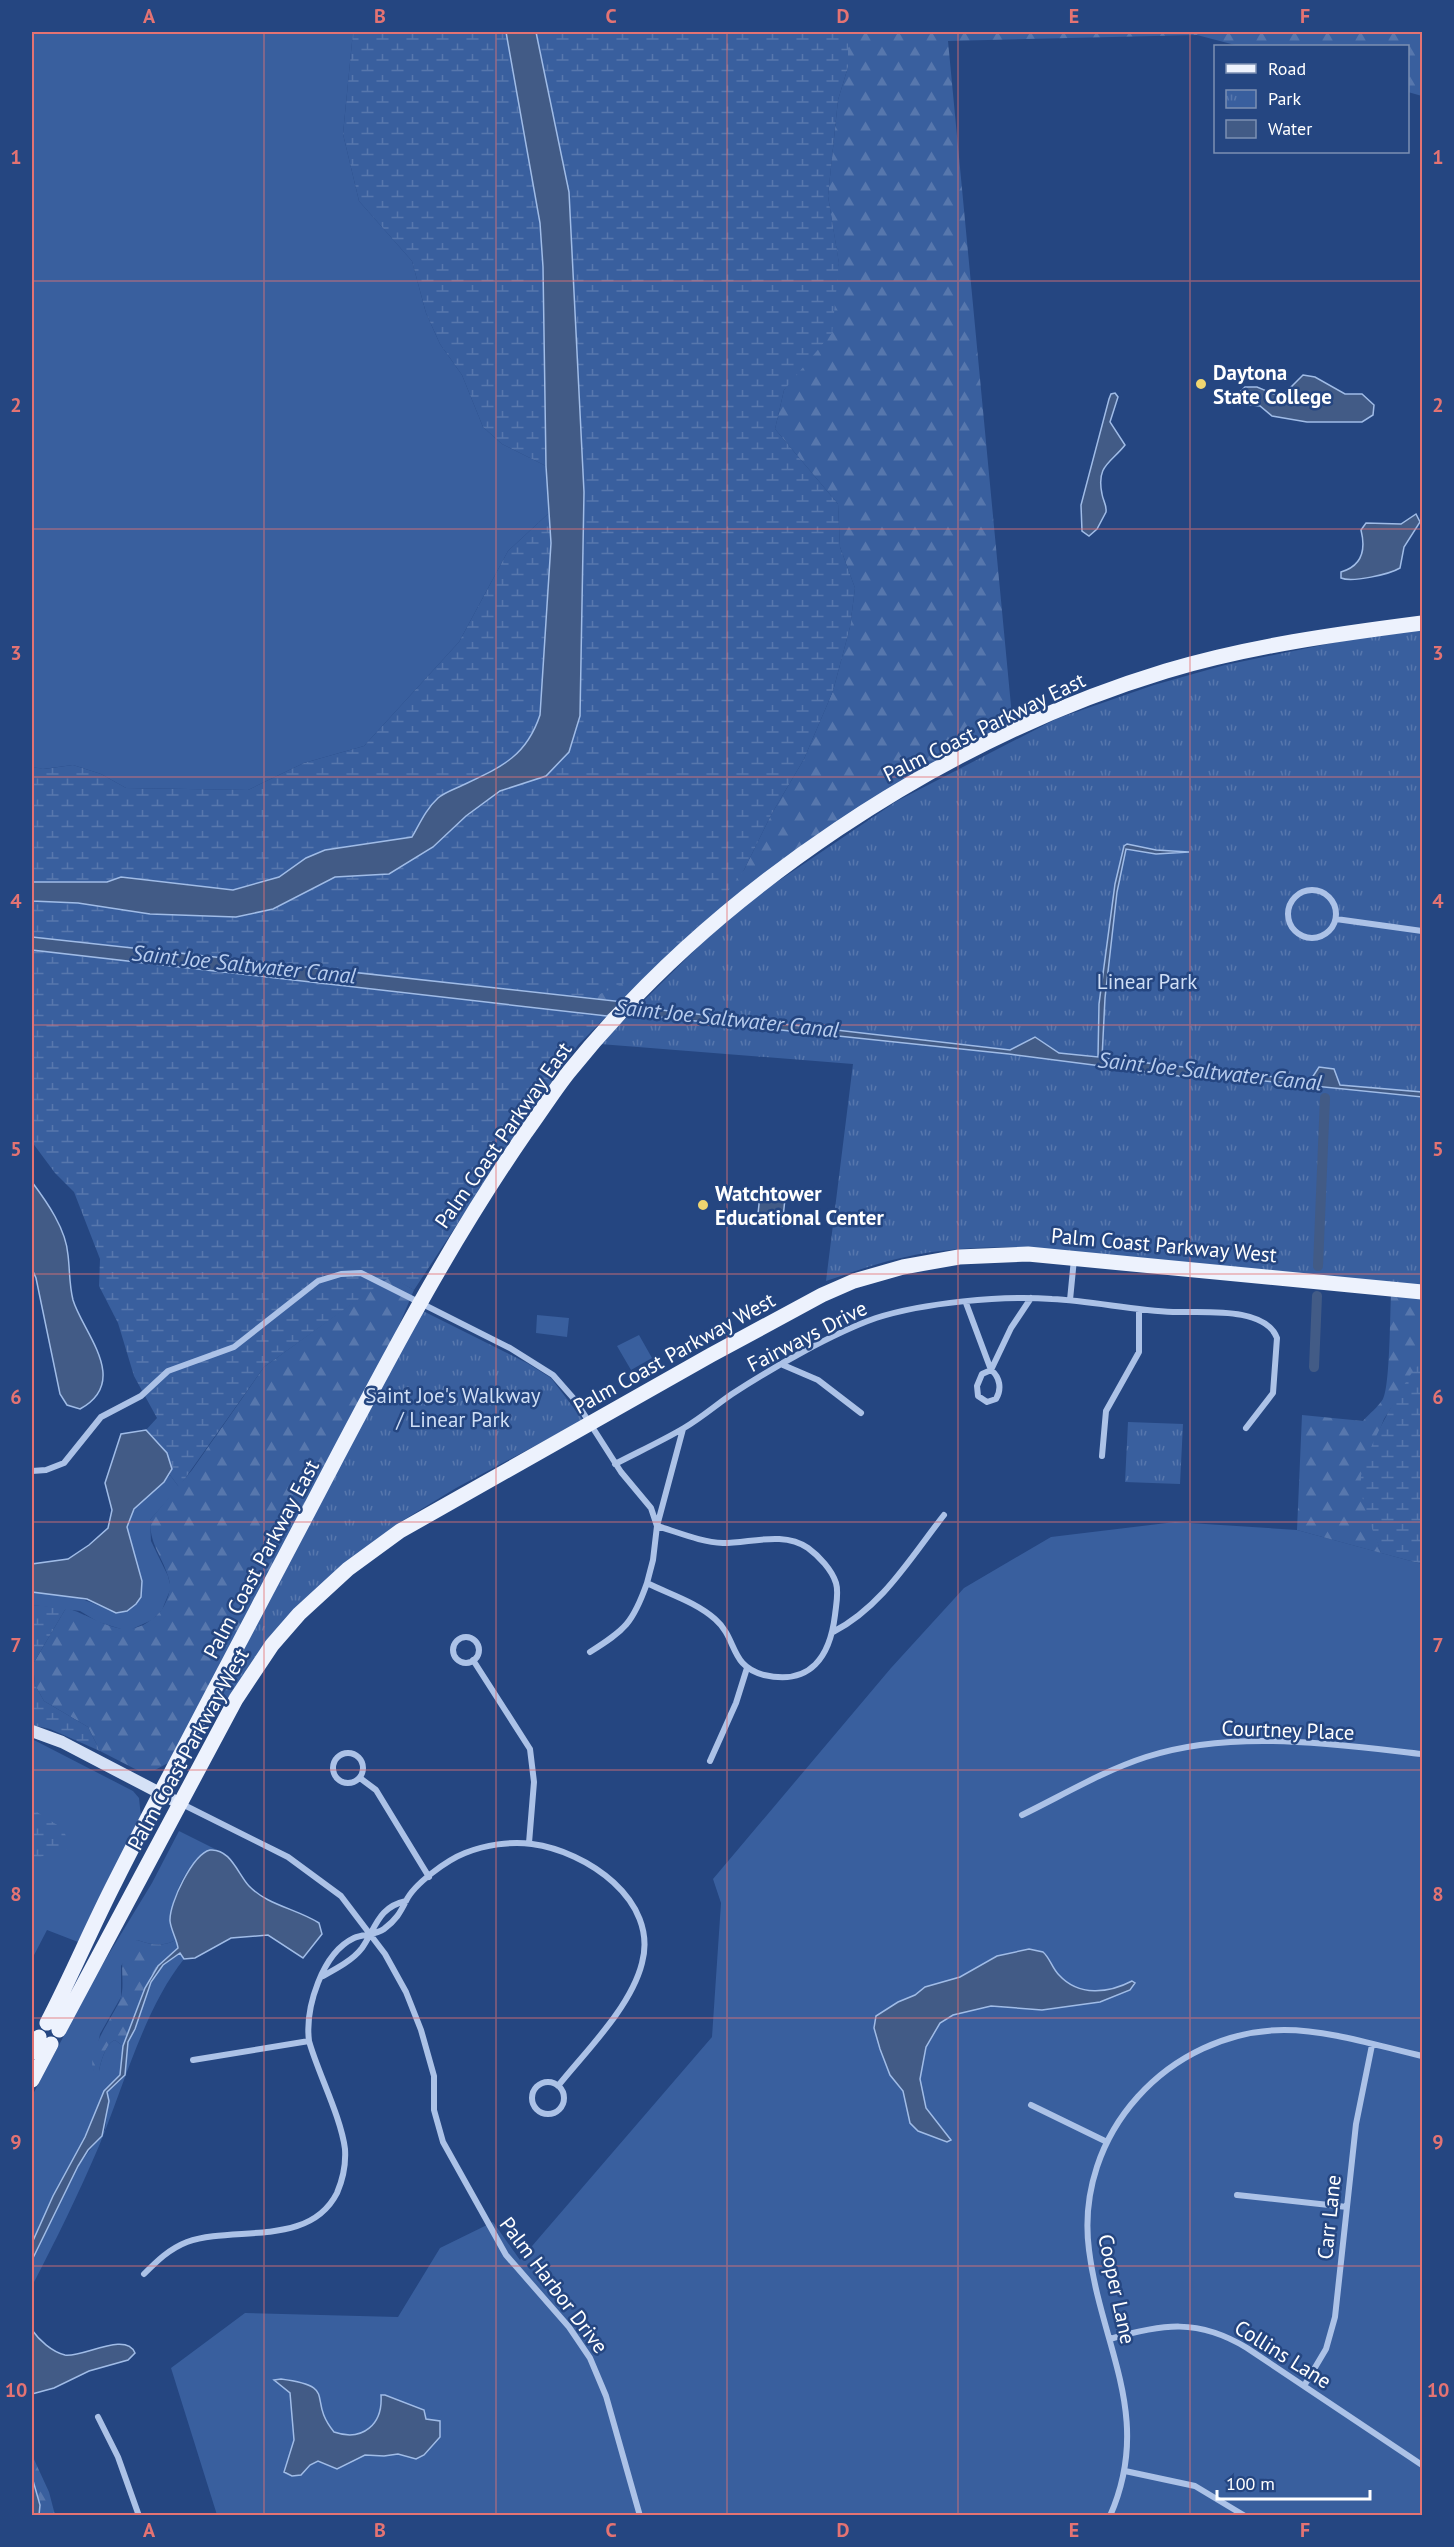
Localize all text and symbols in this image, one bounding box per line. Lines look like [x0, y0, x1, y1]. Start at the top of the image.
text: A [143, 3, 156, 29]
text: B [374, 3, 386, 29]
text: C [605, 3, 617, 29]
text: D [837, 3, 850, 29]
text: E [1069, 3, 1079, 29]
text: F [1300, 3, 1310, 29]
legend [1214, 45, 1409, 153]
text: Road [1268, 57, 1306, 80]
text: Park [1268, 87, 1301, 110]
text: Water [1268, 117, 1312, 140]
text: 1 [10, 144, 22, 170]
text: 1 [1432, 144, 1444, 170]
place label: Daytona State College [1213, 359, 1332, 410]
marker: Daytona State College [1194, 377, 1208, 391]
text: 2 [10, 392, 22, 418]
text: 2 [1432, 392, 1444, 418]
text: 3 [10, 640, 22, 666]
text: 3 [1432, 640, 1444, 666]
street label: Palm Coast Parkway East [879, 666, 1089, 788]
text: 4 [10, 888, 22, 914]
text: 4 [1432, 888, 1444, 914]
water label: Saint Joe Saltwater Canal [130, 938, 358, 990]
park label: Linear Park [1097, 968, 1197, 995]
water label: Saint Joe Saltwater Canal [613, 992, 841, 1044]
street label: Palm Coast Parkway East [428, 1037, 578, 1233]
water label: Saint Joe Saltwater Canal [1096, 1045, 1324, 1097]
text: 5 [10, 1136, 22, 1162]
text: 5 [1432, 1136, 1444, 1162]
place label: Watchtower Educational Center [715, 1180, 884, 1231]
marker: Watchtower Educational Center [696, 1198, 710, 1212]
street label: Palm Coast Parkway West [1050, 1222, 1278, 1268]
street label: Palm Coast Parkway West [568, 1286, 780, 1420]
street label: Fairways Drive [742, 1294, 872, 1378]
park label: Saint Joe's Walkway / Linear Park [365, 1382, 541, 1433]
text: 6 [10, 1384, 22, 1410]
text: 6 [1432, 1384, 1444, 1410]
street label: Palm Coast Parkway East [197, 1455, 325, 1663]
text: 7 [10, 1632, 22, 1658]
text: 7 [1432, 1632, 1444, 1658]
street label: Palm Coast Parkway West [121, 1643, 255, 1855]
street label: Courtney Place [1221, 1714, 1355, 1746]
text: 8 [10, 1881, 22, 1907]
text: 8 [1432, 1881, 1444, 1907]
text: 9 [10, 2129, 22, 2155]
text: 9 [1432, 2129, 1444, 2155]
street label: Carr Lane [1311, 2173, 1347, 2261]
street label: Palm Harbor Drive [494, 2211, 614, 2359]
street label: Cooper Lane [1092, 2232, 1142, 2346]
street label: Collins Lane [1229, 2314, 1337, 2394]
text: 10 [5, 2377, 27, 2403]
text: 10 [1427, 2377, 1449, 2403]
scale bar [1217, 2463, 1370, 2501]
text: 100 m [1226, 2472, 1275, 2495]
text: A [143, 2517, 156, 2543]
text: B [374, 2517, 386, 2543]
text: C [605, 2517, 617, 2543]
text: D [837, 2517, 850, 2543]
text: E [1069, 2517, 1079, 2543]
text: F [1300, 2517, 1310, 2543]

